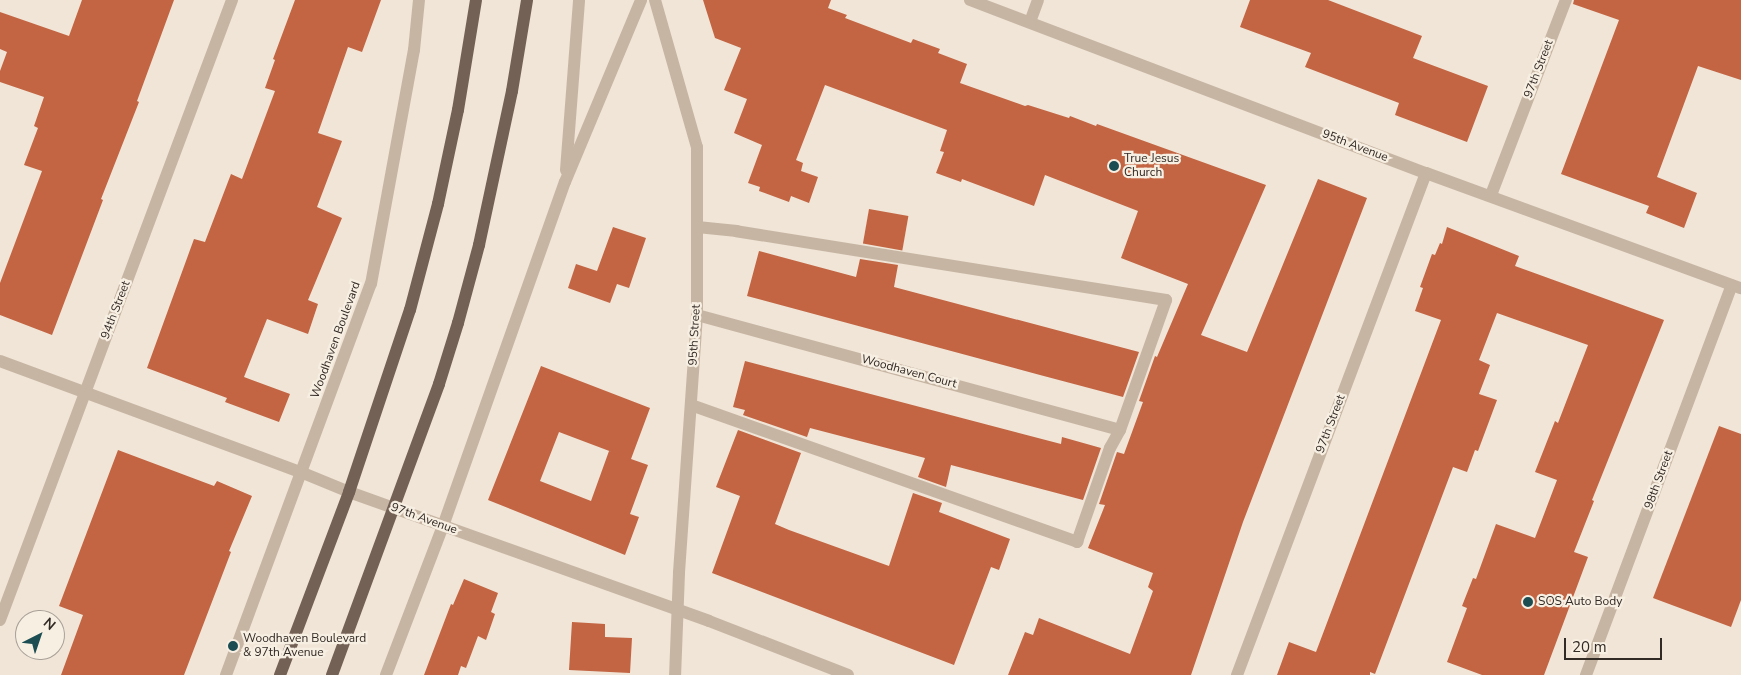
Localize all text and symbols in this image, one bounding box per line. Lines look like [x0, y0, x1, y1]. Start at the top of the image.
street label: 97th Street [1521, 38, 1557, 100]
street label: 95th Avenue [1320, 127, 1390, 165]
place label: True Jesus Church [1124, 152, 1179, 180]
marker: True Jesus Church [1108, 160, 1120, 172]
street label: 94th Street [98, 279, 134, 341]
street label: Woodhaven Boulevard [308, 280, 364, 400]
street label: 95th Street [686, 304, 704, 366]
street label: Woodhaven Court [860, 352, 958, 392]
street label: 97th Street [1313, 393, 1349, 455]
street label: 98th Street [1642, 449, 1676, 511]
street label: 97th Avenue [389, 500, 459, 538]
place label: SOS Auto Body [1538, 595, 1622, 609]
marker: SOS Auto Body [1522, 596, 1534, 608]
north arrow [15, 610, 65, 660]
text: N [39, 613, 60, 635]
scale bar [1566, 628, 1664, 660]
place label: Woodhaven Boulevard & 97th Avenue [243, 632, 366, 660]
text: 20 m [1572, 637, 1607, 657]
marker: Woodhaven Boulevard & 97th Avenue [227, 640, 239, 652]

